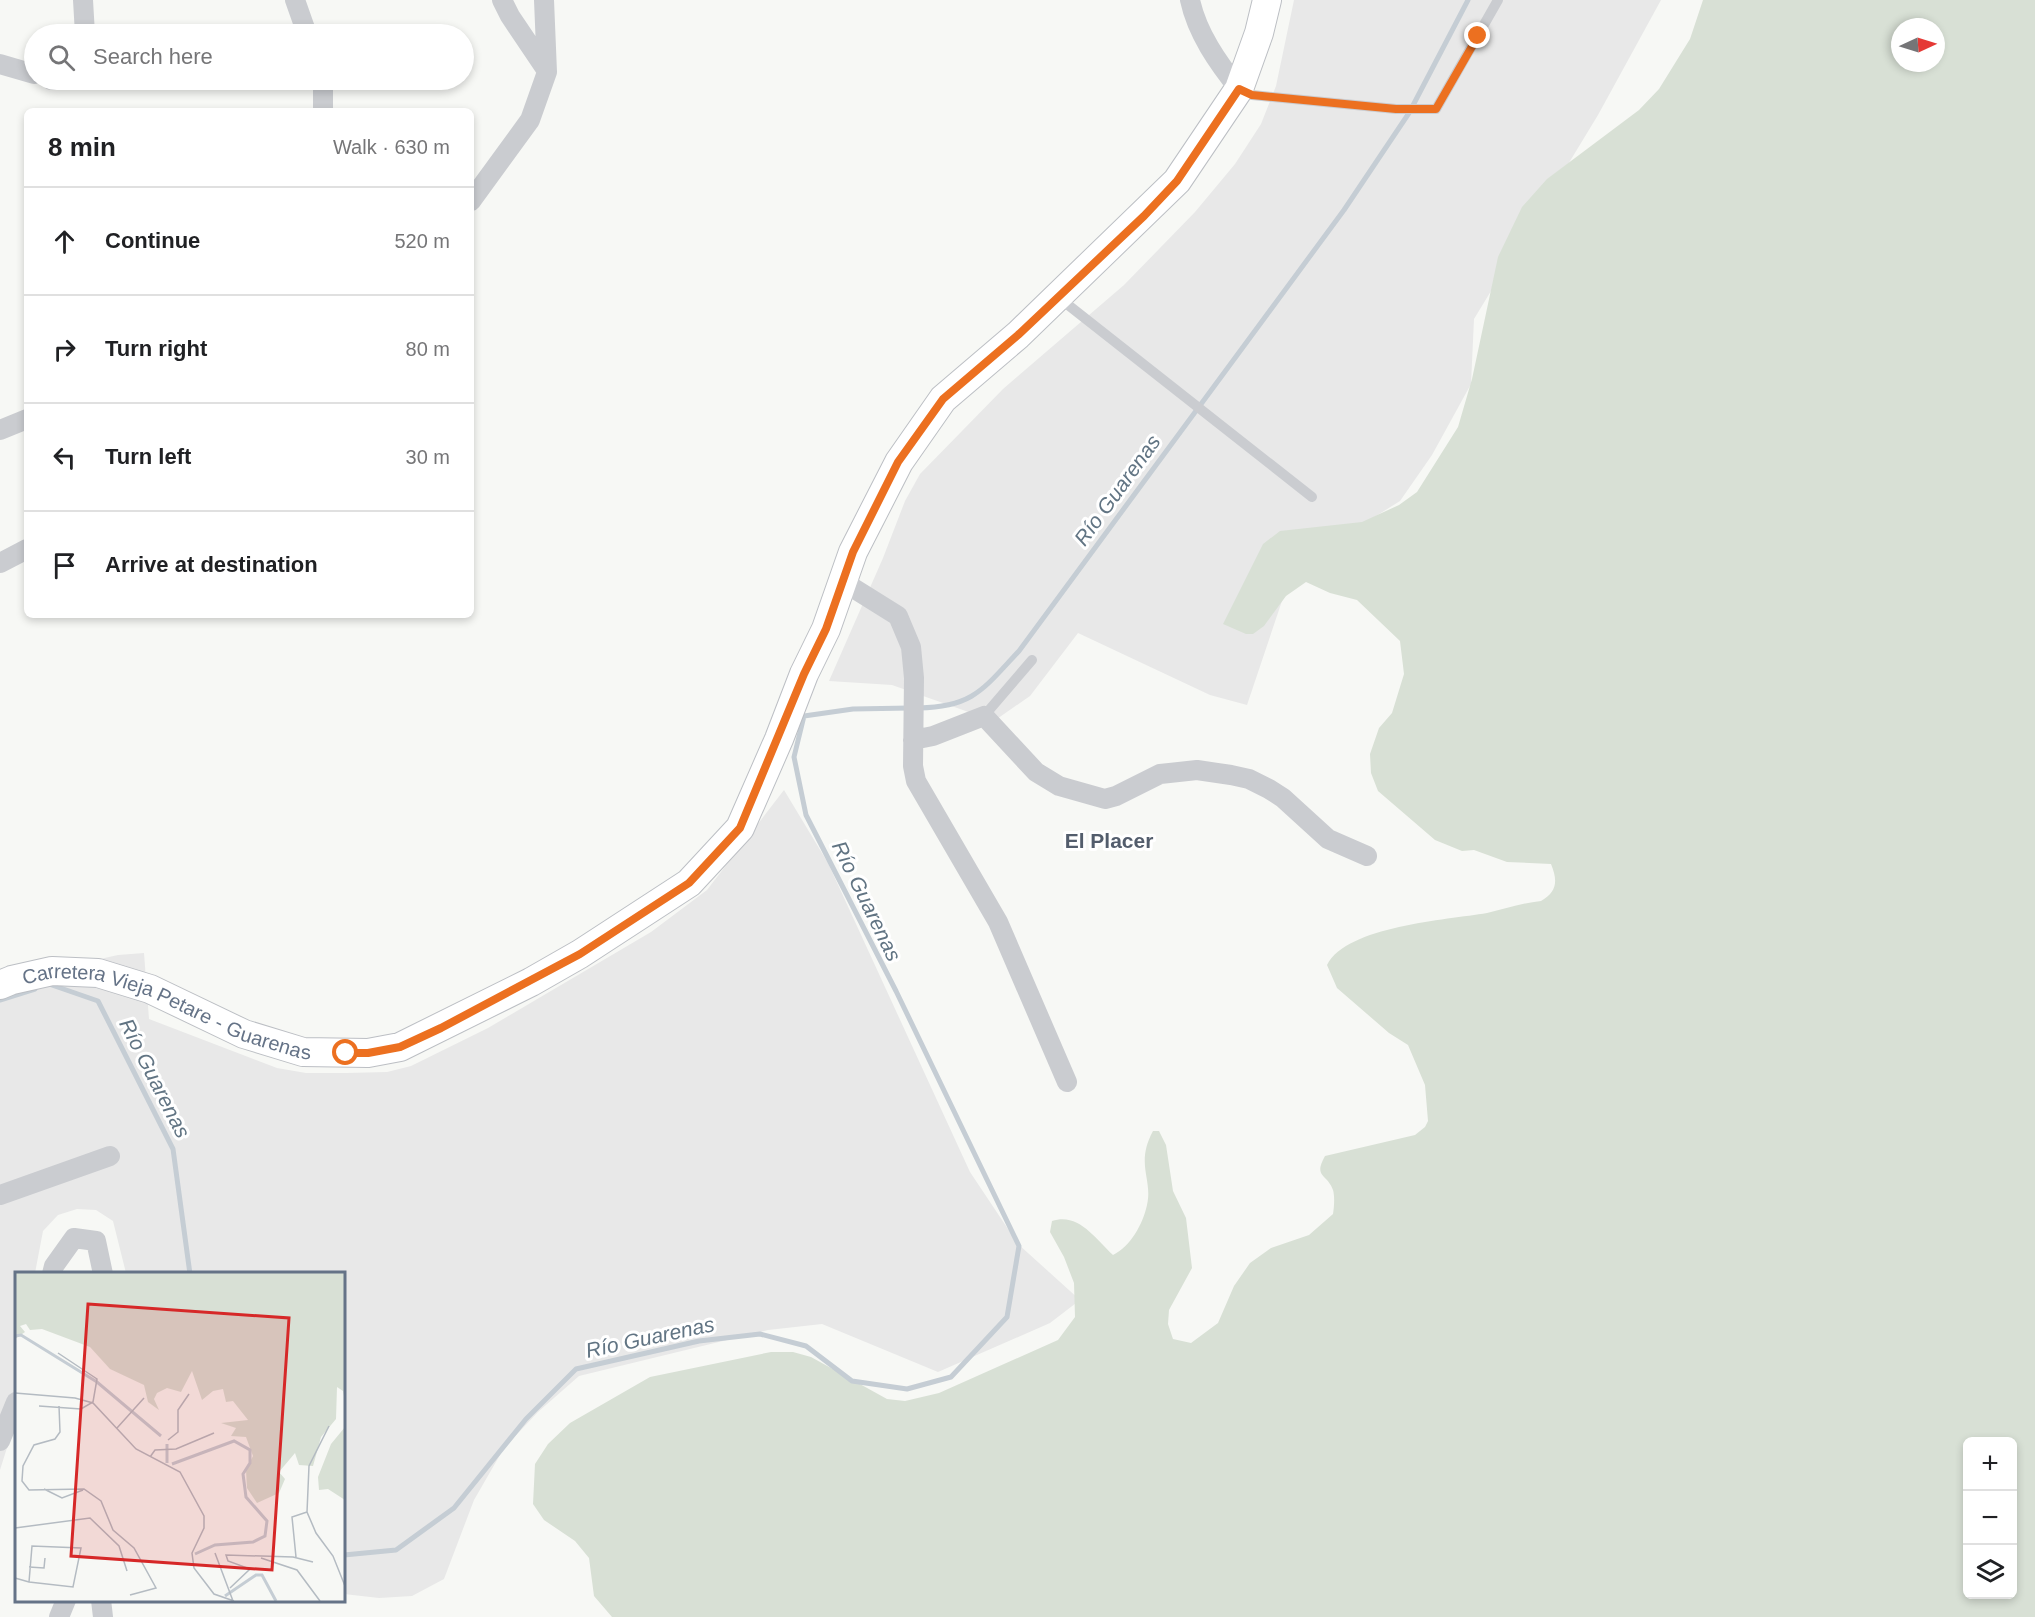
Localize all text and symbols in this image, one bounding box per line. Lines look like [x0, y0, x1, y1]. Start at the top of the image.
north arrow [1891, 18, 1945, 72]
route end [1464, 22, 1490, 48]
search box [24, 24, 474, 90]
icon: search [45, 41, 78, 74]
text: Search here [93, 44, 213, 69]
text: 8 min [48, 132, 116, 162]
text: Walk · 630 m [333, 136, 450, 158]
icon: ahead [48, 225, 81, 258]
text: Continue [105, 228, 200, 253]
text: 520 m [394, 230, 450, 252]
icon: right [48, 333, 81, 366]
text: Turn right [105, 336, 207, 361]
text: 80 m [406, 338, 450, 360]
water label: Río Guarenas [1069, 430, 1165, 550]
icon: left [48, 441, 81, 474]
text: Turn left [105, 444, 191, 469]
text: 30 m [406, 446, 450, 468]
icon: arrive [48, 549, 81, 582]
text: Arrive at destination [105, 552, 318, 577]
district label: El Placer [1065, 829, 1153, 852]
water label: Río Guarenas [828, 837, 906, 965]
street label: Carretera Vieja Petare - Guarenas [20, 960, 311, 1063]
water label: Río Guarenas [115, 1015, 195, 1142]
route start [332, 1039, 358, 1065]
inset map [15, 1272, 345, 1602]
water label: Río Guarenas [584, 1312, 717, 1362]
map controls [1963, 1437, 2017, 1599]
button: + [1963, 1437, 2017, 1491]
button: − [1963, 1491, 2017, 1545]
button: layers [1963, 1545, 2017, 1599]

